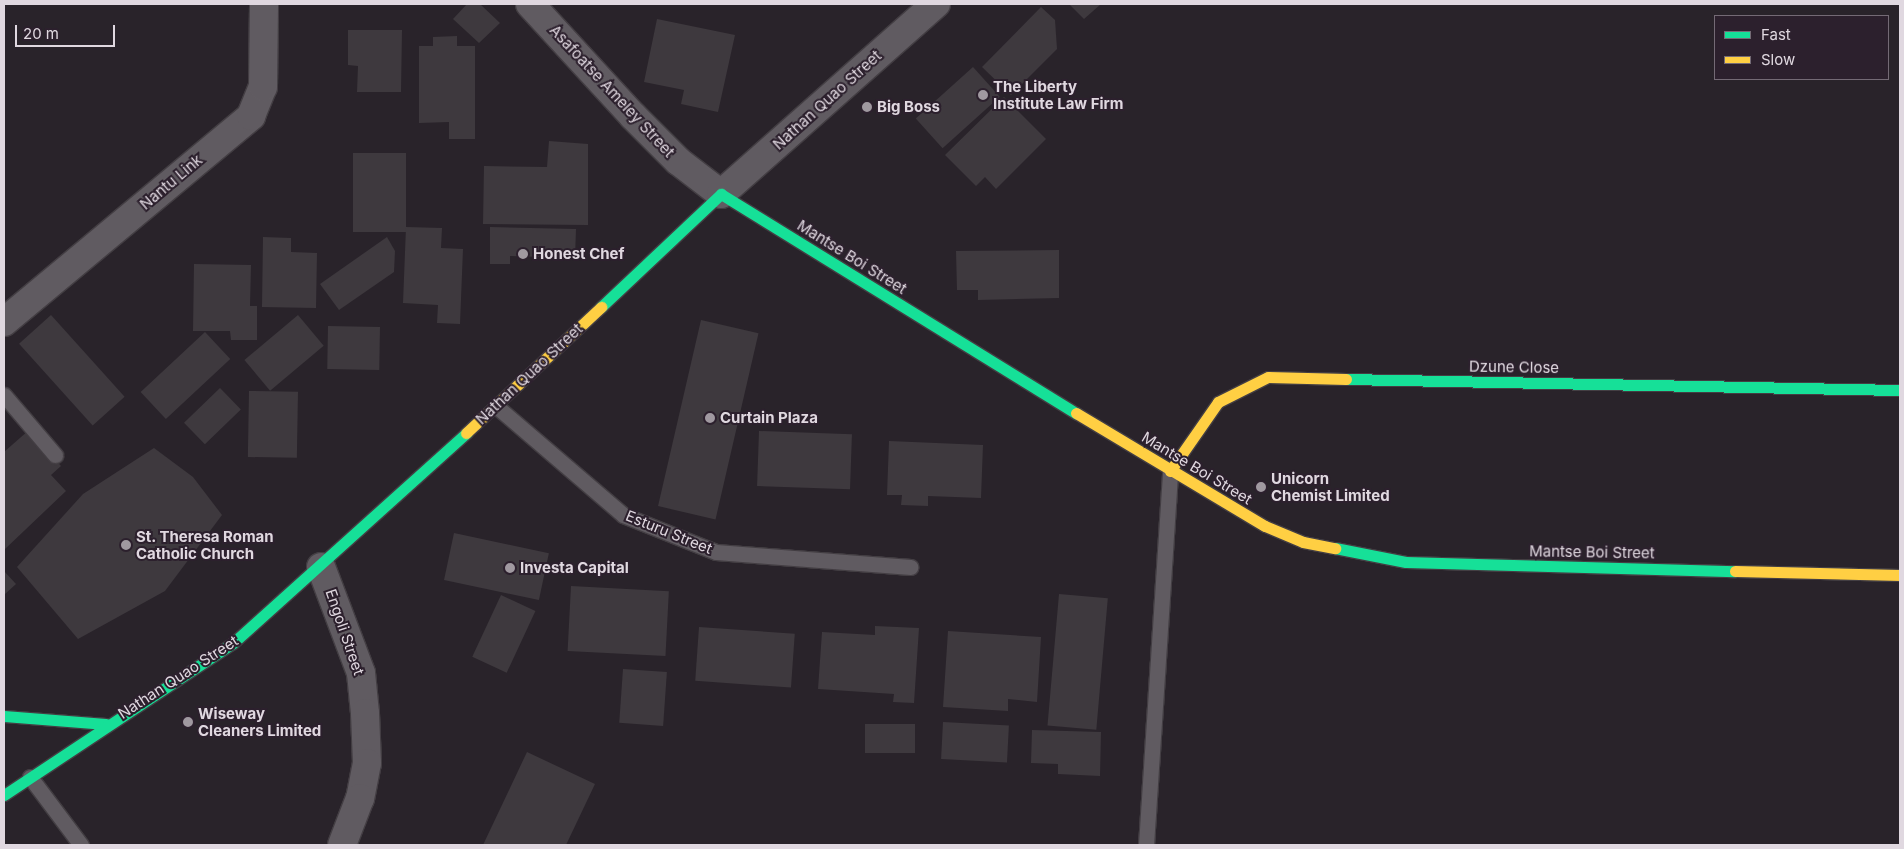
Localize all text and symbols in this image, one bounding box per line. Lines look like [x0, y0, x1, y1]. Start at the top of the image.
scale bar [18, 15, 118, 47]
legend [1714, 15, 1889, 80]
street label: Asafoatse Ameley Street [546, 21, 678, 161]
text: 20 m [23, 24, 59, 43]
text: Fast [1761, 25, 1791, 44]
street label: Nathan Quao Street [769, 47, 885, 153]
text: Slow [1761, 50, 1795, 69]
place label: The Liberty Institute Law Firm [993, 77, 1123, 112]
marker: The Liberty Institute Law Firm [977, 89, 989, 101]
place label: Big Boss [877, 98, 940, 116]
marker: Big Boss [861, 101, 873, 113]
street label: Nantu Link [136, 151, 206, 213]
street label: Mantse Boi Street [794, 216, 910, 298]
place label: Honest Chef [533, 245, 624, 263]
marker: Honest Chef [517, 248, 529, 260]
street label: Nathan Quao Street [472, 320, 586, 428]
street label: Dzune Close [1469, 357, 1559, 377]
place label: Curtain Plaza [720, 409, 818, 427]
marker: Curtain Plaza [704, 412, 716, 424]
street label: Mantse Boi Street [1139, 428, 1255, 508]
place label: Unicorn Chemist Limited [1271, 469, 1390, 504]
marker: Unicorn Chemist Limited [1255, 481, 1267, 493]
street label: Esturu Street [623, 506, 715, 558]
place label: St. Theresa Roman Catholic Church [136, 527, 274, 562]
marker: St. Theresa Roman Catholic Church [120, 539, 132, 551]
street label: Mantse Boi Street [1529, 542, 1655, 562]
place label: Investa Capital [520, 559, 629, 577]
marker: Investa Capital [504, 562, 516, 574]
street label: Engoli Street [322, 587, 368, 677]
street label: Nathan Quao Street [115, 632, 241, 722]
place label: Wiseway Cleaners Limited [198, 704, 321, 739]
marker: Wiseway Cleaners Limited [182, 716, 194, 728]

